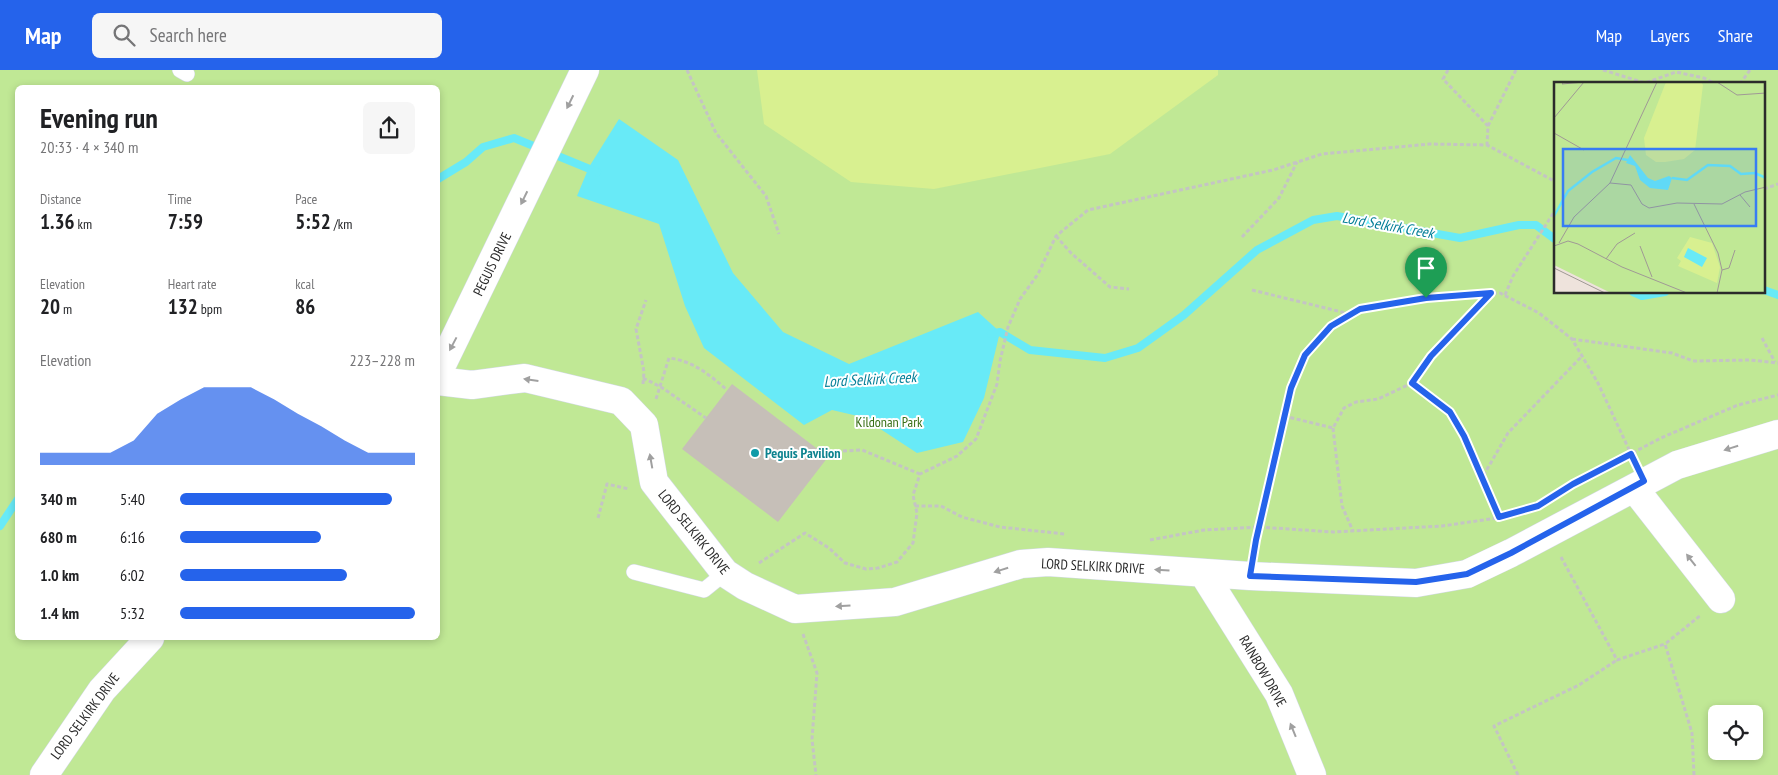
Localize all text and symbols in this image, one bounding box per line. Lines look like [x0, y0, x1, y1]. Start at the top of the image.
search box [92, 13, 442, 58]
text: Map [25, 20, 62, 51]
icon: search [110, 21, 138, 49]
text: Search here [150, 23, 227, 47]
text: Map [1596, 24, 1622, 47]
text: Layers [1650, 24, 1690, 47]
text: Share [1718, 24, 1753, 47]
inset map [1554, 82, 1766, 294]
one-way arrow [565, 95, 573, 109]
text: Evening run [40, 99, 158, 136]
button: share [363, 102, 415, 154]
text: 20:33 · 4 × 340 m [40, 137, 138, 157]
text: Distance [40, 190, 81, 208]
text: Time [168, 190, 192, 208]
text: Pace [295, 190, 317, 208]
one-way arrow [519, 190, 528, 205]
text: 1.36 [40, 208, 75, 235]
text: 7:59 [168, 208, 203, 235]
text: 5:52 [295, 208, 331, 235]
water label: Lord Selkirk Creek [1341, 208, 1437, 243]
text: km [75, 215, 92, 233]
text: /km [331, 215, 352, 233]
street label: PEGUIS DRIVE [469, 229, 515, 299]
pin [1405, 247, 1447, 298]
icon: arrive [1412, 254, 1440, 282]
text: Elevation [40, 275, 85, 293]
text: Heart rate [168, 275, 217, 293]
text: kcal [295, 275, 314, 293]
text: 20 [40, 293, 60, 320]
text: 132 [168, 293, 198, 320]
text: 86 [295, 293, 315, 320]
text: m [60, 300, 72, 318]
text: bpm [198, 300, 222, 318]
one-way arrow [449, 336, 457, 351]
text: Elevation [40, 350, 91, 370]
text: 223–228 m [350, 350, 415, 370]
water label: Lord Selkirk Creek [823, 367, 919, 391]
one-way arrow [523, 375, 539, 383]
park label: Kildonan Park [856, 413, 923, 431]
place label: Peguis Pavilion [765, 444, 841, 462]
one-way arrow [1724, 445, 1739, 453]
marker: Peguis Pavilion [749, 447, 761, 459]
one-way arrow [646, 453, 654, 469]
street label: LORD SELKIRK DRIVE [654, 486, 734, 578]
text: 340 m [40, 489, 77, 509]
text: 5:40 [120, 489, 145, 509]
text: 680 m [40, 527, 77, 547]
text: 6:16 [120, 527, 145, 547]
street label: LORD SELKIRK DRIVE [1041, 554, 1145, 578]
one-way arrow [1685, 554, 1696, 567]
text: 1.0 km [40, 565, 79, 585]
text: 6:02 [120, 565, 145, 585]
one-way arrow [1154, 566, 1170, 574]
one-way arrow [993, 567, 1008, 575]
one-way arrow [835, 602, 851, 610]
text: 1.4 km [40, 603, 79, 623]
text: 5:32 [120, 603, 145, 623]
street label: RAINBOW DRIVE [1235, 632, 1291, 710]
street label: LORD SELKIRK DRIVE [47, 669, 123, 763]
map controls [1708, 705, 1763, 760]
button: locate [1708, 705, 1763, 760]
one-way arrow [1289, 723, 1297, 737]

